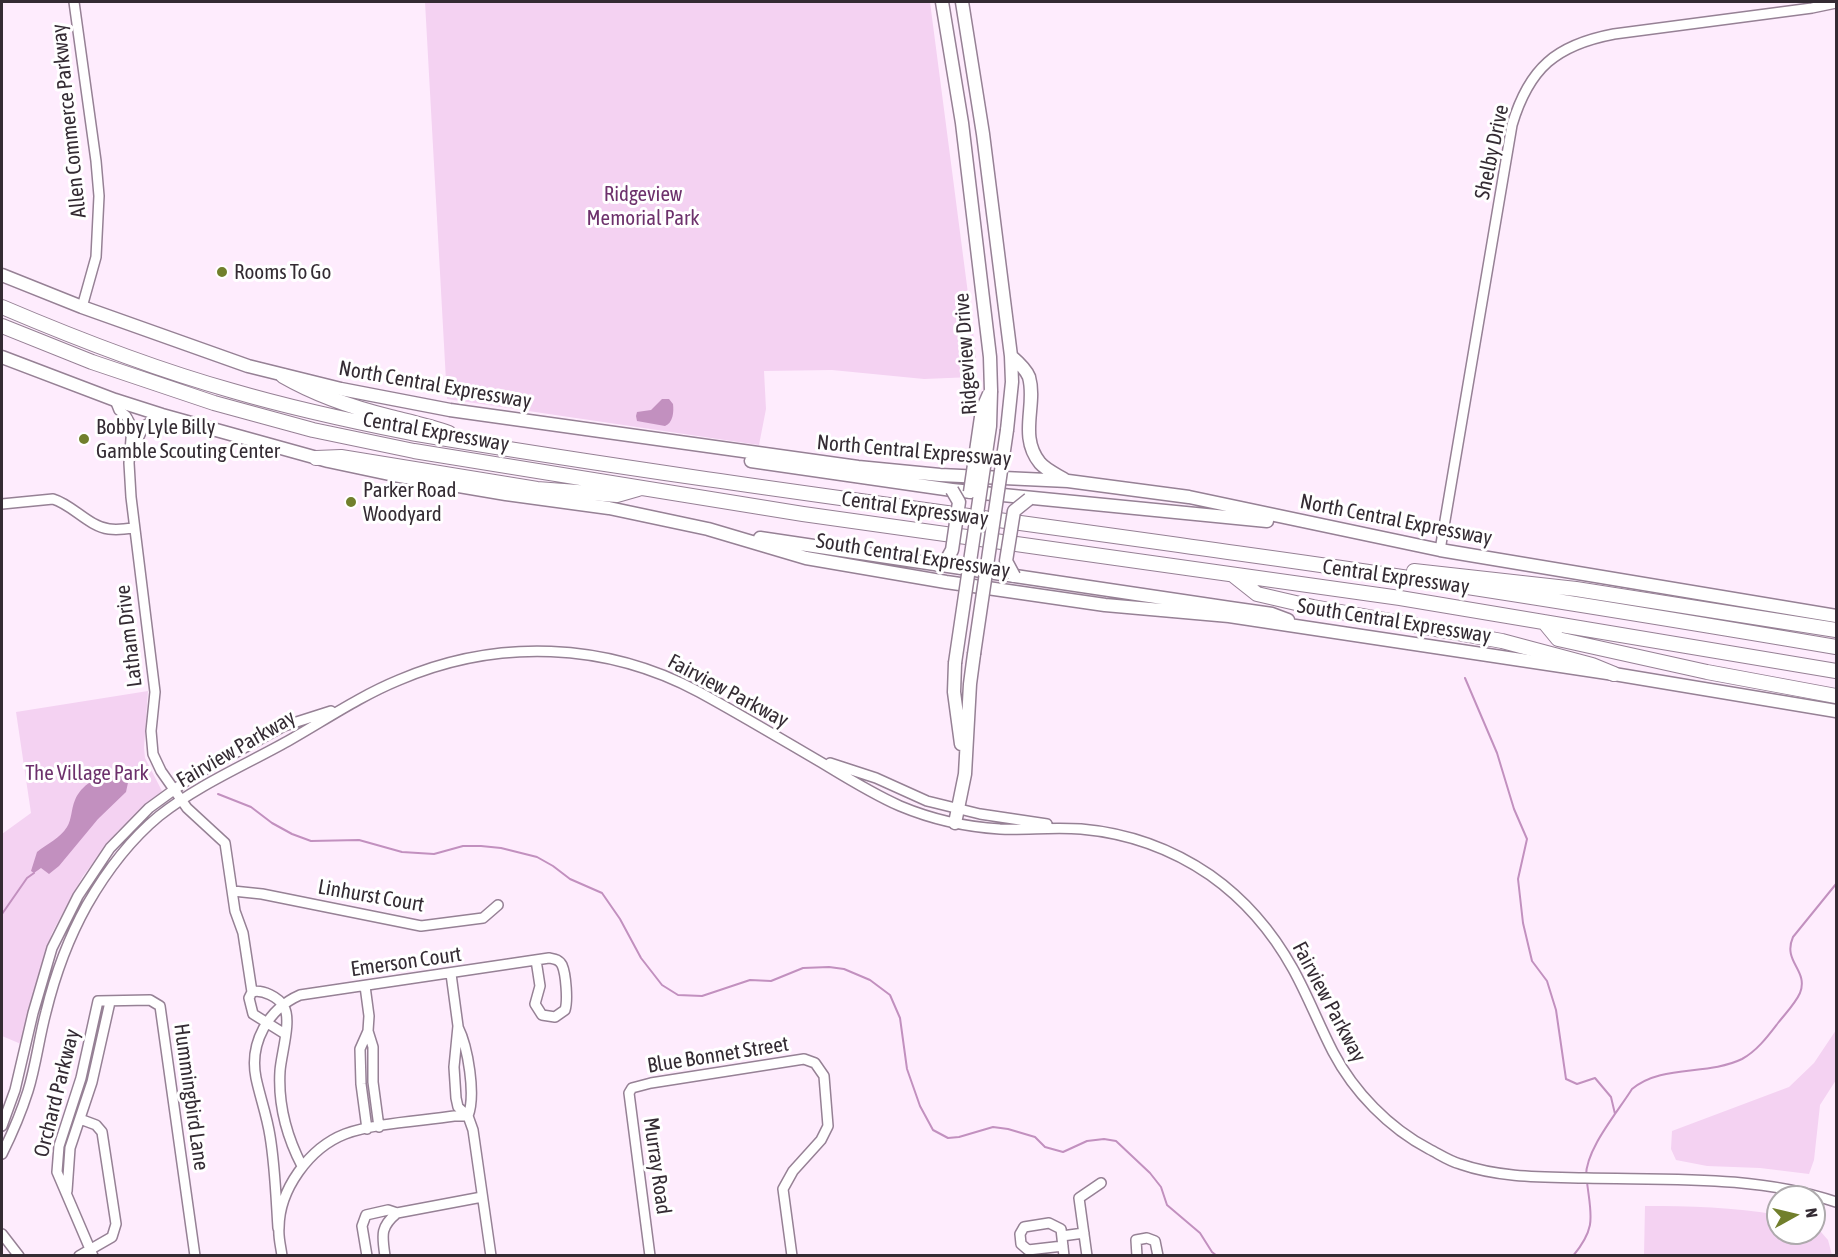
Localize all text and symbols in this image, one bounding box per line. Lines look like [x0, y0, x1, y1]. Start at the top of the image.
street label: Allen Commerce Parkway [46, 23, 92, 219]
street label: Shelby Drive [1470, 102, 1514, 202]
park label: Ridgeview Memorial Park [587, 181, 699, 231]
place label: Rooms To Go [234, 259, 331, 285]
marker: Rooms To Go [215, 265, 229, 279]
street label: Ridgeview Drive [949, 292, 983, 416]
street label: North Central Expressway [337, 356, 533, 414]
street label: Central Expressway [361, 407, 511, 457]
place label: Bobby Lyle Billy Gamble Scouting Center [96, 414, 280, 464]
street label: North Central Expressway [816, 430, 1012, 472]
marker: Bobby Lyle Billy Gamble Scouting Center [77, 432, 91, 446]
place label: Parker Road Woodyard [363, 477, 456, 527]
street label: Central Expressway [840, 486, 990, 532]
street label: North Central Expressway [1298, 489, 1494, 551]
marker: Parker Road Woodyard [344, 495, 358, 509]
street label: South Central Expressway [814, 528, 1012, 584]
street label: Central Expressway [1321, 554, 1471, 600]
street label: Latham Drive [110, 584, 148, 688]
street label: South Central Expressway [1295, 593, 1493, 649]
street label: Fairview Parkway [663, 649, 793, 733]
street label: Fairview Parkway [172, 705, 300, 793]
park label: The Village Park [25, 760, 149, 786]
street label: Linhurst Court [316, 874, 426, 918]
street label: Fairview Parkway [1287, 937, 1371, 1067]
street label: Emerson Court [349, 942, 463, 982]
street label: Hummingbird Lane [168, 1022, 214, 1172]
street label: Orchard Parkway [29, 1026, 85, 1160]
street label: Blue Bonnet Street [646, 1031, 790, 1079]
street label: Murray Road [638, 1116, 676, 1216]
north arrow [1766, 1185, 1826, 1245]
text: N [1802, 1207, 1821, 1219]

